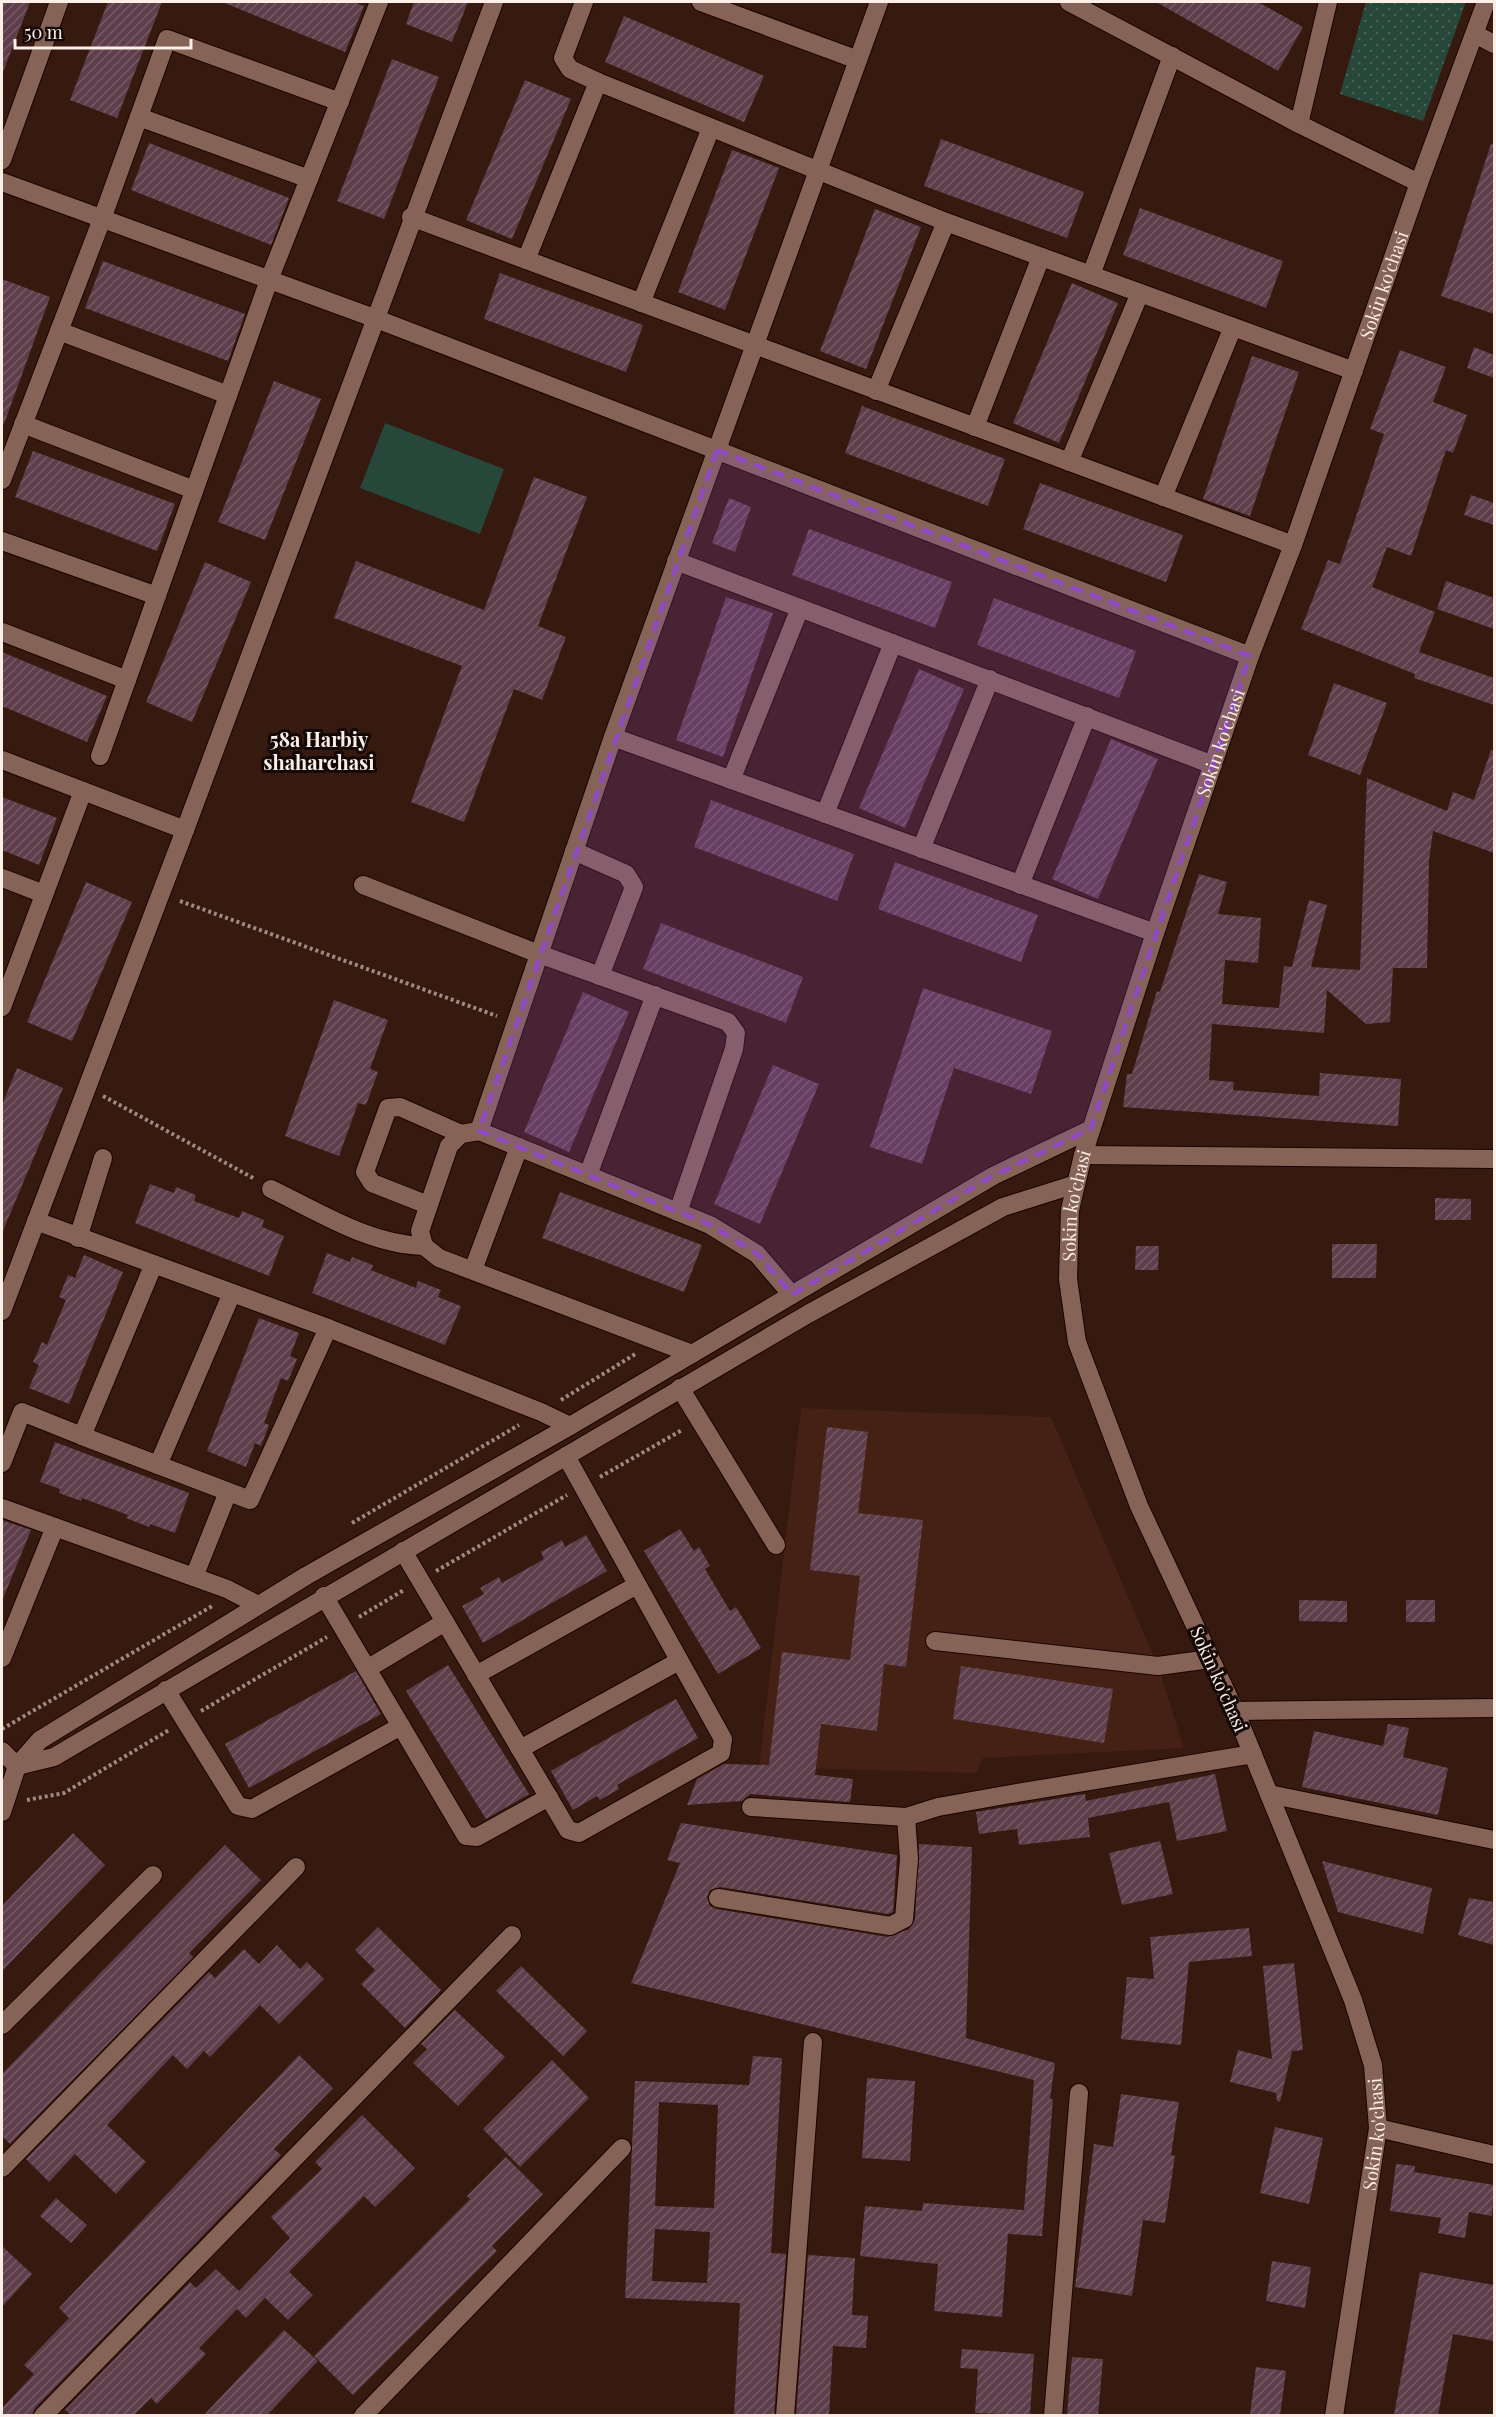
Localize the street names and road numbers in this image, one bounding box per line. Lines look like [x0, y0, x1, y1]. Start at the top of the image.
street label: Sokin ko'chasi [1354, 228, 1413, 342]
street label: Sokin ko'chasi [1191, 685, 1250, 800]
street label: Sokin ko'chasi [1057, 1147, 1096, 1262]
street label: Sokin ko'chasi [1185, 1623, 1253, 1735]
street label: Sokin ko'chasi [1357, 2077, 1390, 2192]

